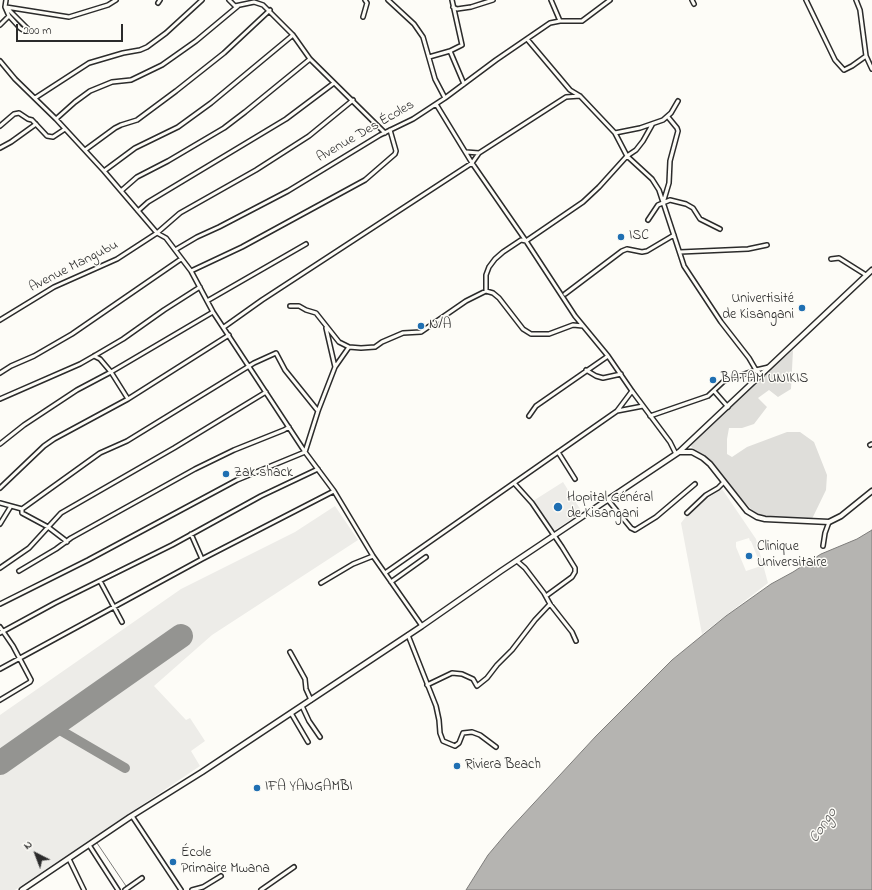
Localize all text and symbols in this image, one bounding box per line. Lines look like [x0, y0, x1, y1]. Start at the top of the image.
scale bar [18, 16, 125, 42]
text: 200 m [23, 22, 52, 40]
street label: Avenue Des Écoles [314, 97, 418, 167]
place label: ISC [629, 229, 649, 245]
marker: ISC [616, 232, 626, 242]
street label: Avenue Mangubu [27, 237, 121, 297]
place label: Univertisité de Kisangani [722, 292, 794, 324]
marker: Univertisité de Kisangani [797, 303, 807, 313]
place label: N/A [429, 318, 451, 334]
marker: N/A [416, 321, 426, 331]
place label: BATAM UNIKIS [721, 372, 808, 388]
marker: BATAM UNIKIS [708, 375, 718, 385]
place label: Zak shack [234, 466, 293, 482]
marker: Zak shack [221, 469, 231, 479]
place label: Hopital Général de Kisangani [567, 491, 653, 524]
marker: Hopital Général de Kisangani [552, 501, 564, 513]
place label: Clinique Universitaire [757, 540, 827, 572]
marker: Clinique Universitaire [744, 551, 754, 561]
place label: Riviera Beach [465, 758, 541, 774]
marker: Riviera Beach [452, 761, 462, 771]
place label: IFA YANGAMBI [265, 780, 353, 796]
marker: IFA YANGAMBI [252, 783, 262, 793]
water label: Congo [806, 805, 842, 847]
north arrow [16, 834, 56, 874]
text: N [20, 837, 36, 854]
place label: École Primaire Mwana [181, 846, 270, 878]
marker: École Primaire Mwana [168, 857, 178, 867]

